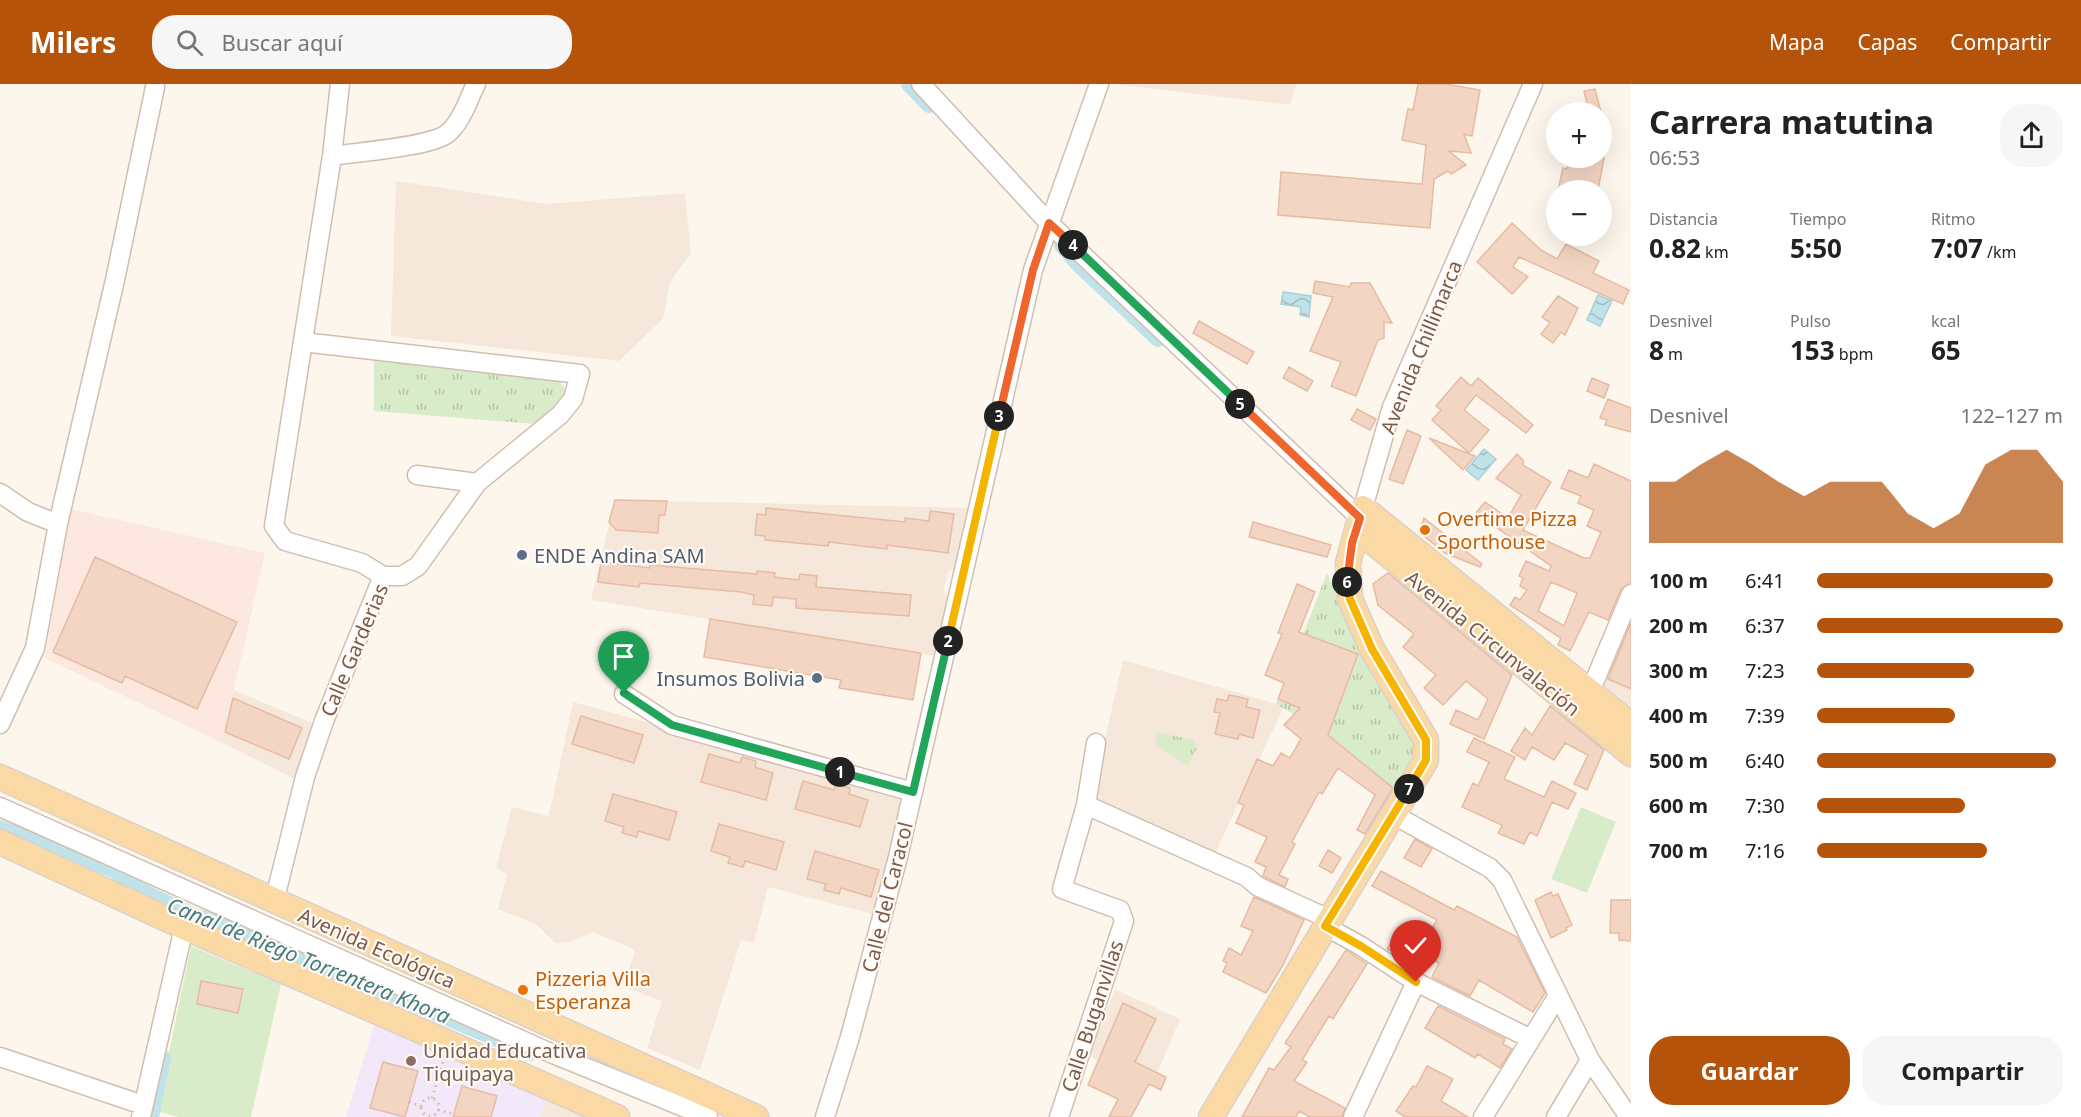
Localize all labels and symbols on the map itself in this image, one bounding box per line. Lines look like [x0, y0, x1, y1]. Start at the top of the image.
pin: 4 [1058, 230, 1088, 260]
street label: Avenida Chillimarca [1374, 256, 1468, 438]
pin: 5 [1225, 389, 1255, 419]
pin: 3 [984, 401, 1014, 431]
place label: Overtime Pizza Sporthouse [1437, 505, 1577, 555]
marker: Overtime Pizza Sporthouse [1418, 523, 1432, 537]
place label: ENDE Andina SAM [534, 542, 705, 569]
marker: ENDE Andina SAM [515, 548, 529, 562]
street label: Avenida Circunvalación [1400, 564, 1586, 722]
pin: 6 [1332, 567, 1362, 597]
street label: Calle Garderias [314, 579, 394, 721]
pin: 2 [933, 626, 963, 656]
pin [598, 631, 649, 693]
place label: Insumos Bolivia [656, 665, 805, 692]
marker: Insumos Bolivia [810, 671, 824, 685]
pin: 1 [825, 757, 855, 787]
pin: 7 [1394, 774, 1424, 804]
street label: Calle del Caracol [855, 819, 919, 975]
water label: Canal de Riego Torrentera Khora [163, 890, 455, 1030]
street label: Avenida Ecológica [294, 901, 460, 995]
pin [1390, 920, 1441, 982]
street label: Calle Buganvillas [1055, 937, 1129, 1095]
place label: Pizzeria Villa Esperanza [535, 965, 651, 1015]
marker: Pizzeria Villa Esperanza [516, 983, 530, 997]
place label: Unidad Educativa Tiquipaya [423, 1037, 587, 1087]
marker: Unidad Educativa Tiquipaya [404, 1054, 418, 1068]

